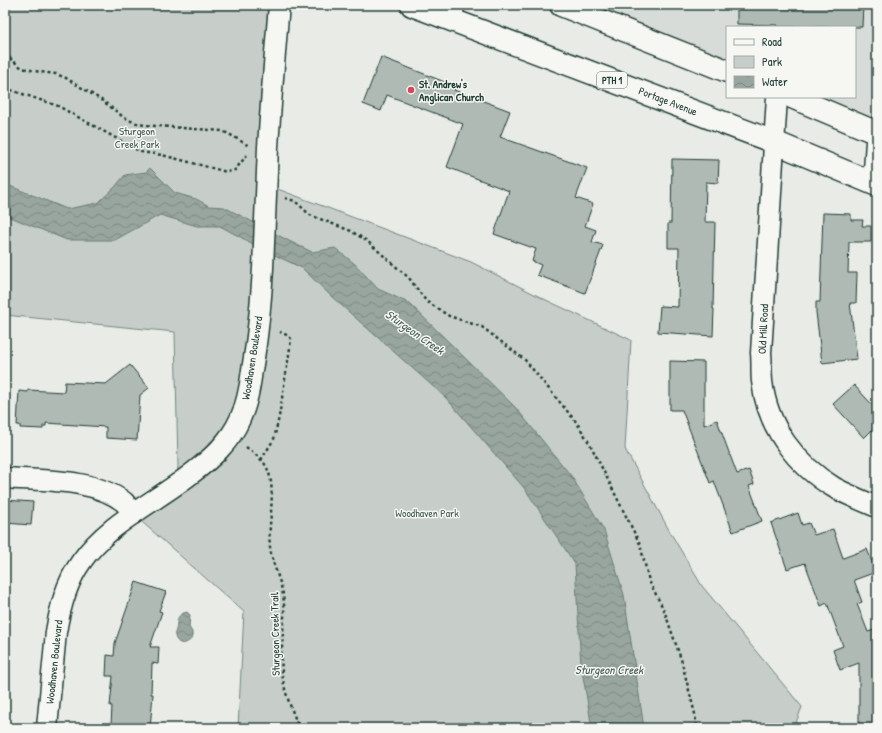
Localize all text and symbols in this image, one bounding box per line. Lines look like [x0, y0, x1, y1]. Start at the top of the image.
legend [726, 26, 856, 98]
text: Road [762, 33, 782, 50]
text: Park [762, 53, 782, 70]
road number: PTH 1 [597, 72, 627, 88]
text: Water [762, 73, 788, 90]
place label: St. Andrew's Anglican Church [419, 77, 484, 105]
street label: Portage Avenue [637, 83, 700, 119]
marker: St. Andrew's Anglican Church [406, 85, 416, 95]
park label: Sturgeon Creek Park [115, 124, 160, 151]
street label: Old Mill Road [755, 303, 771, 354]
water label: Sturgeon Creek [382, 306, 449, 359]
street label: Woodhaven Boulevard [239, 315, 266, 401]
park label: Woodhaven Park [395, 506, 459, 520]
street label: Sturgeon Creek Trail [267, 592, 283, 676]
street label: Woodhaven Boulevard [43, 619, 65, 705]
water label: Sturgeon Creek [575, 661, 644, 678]

